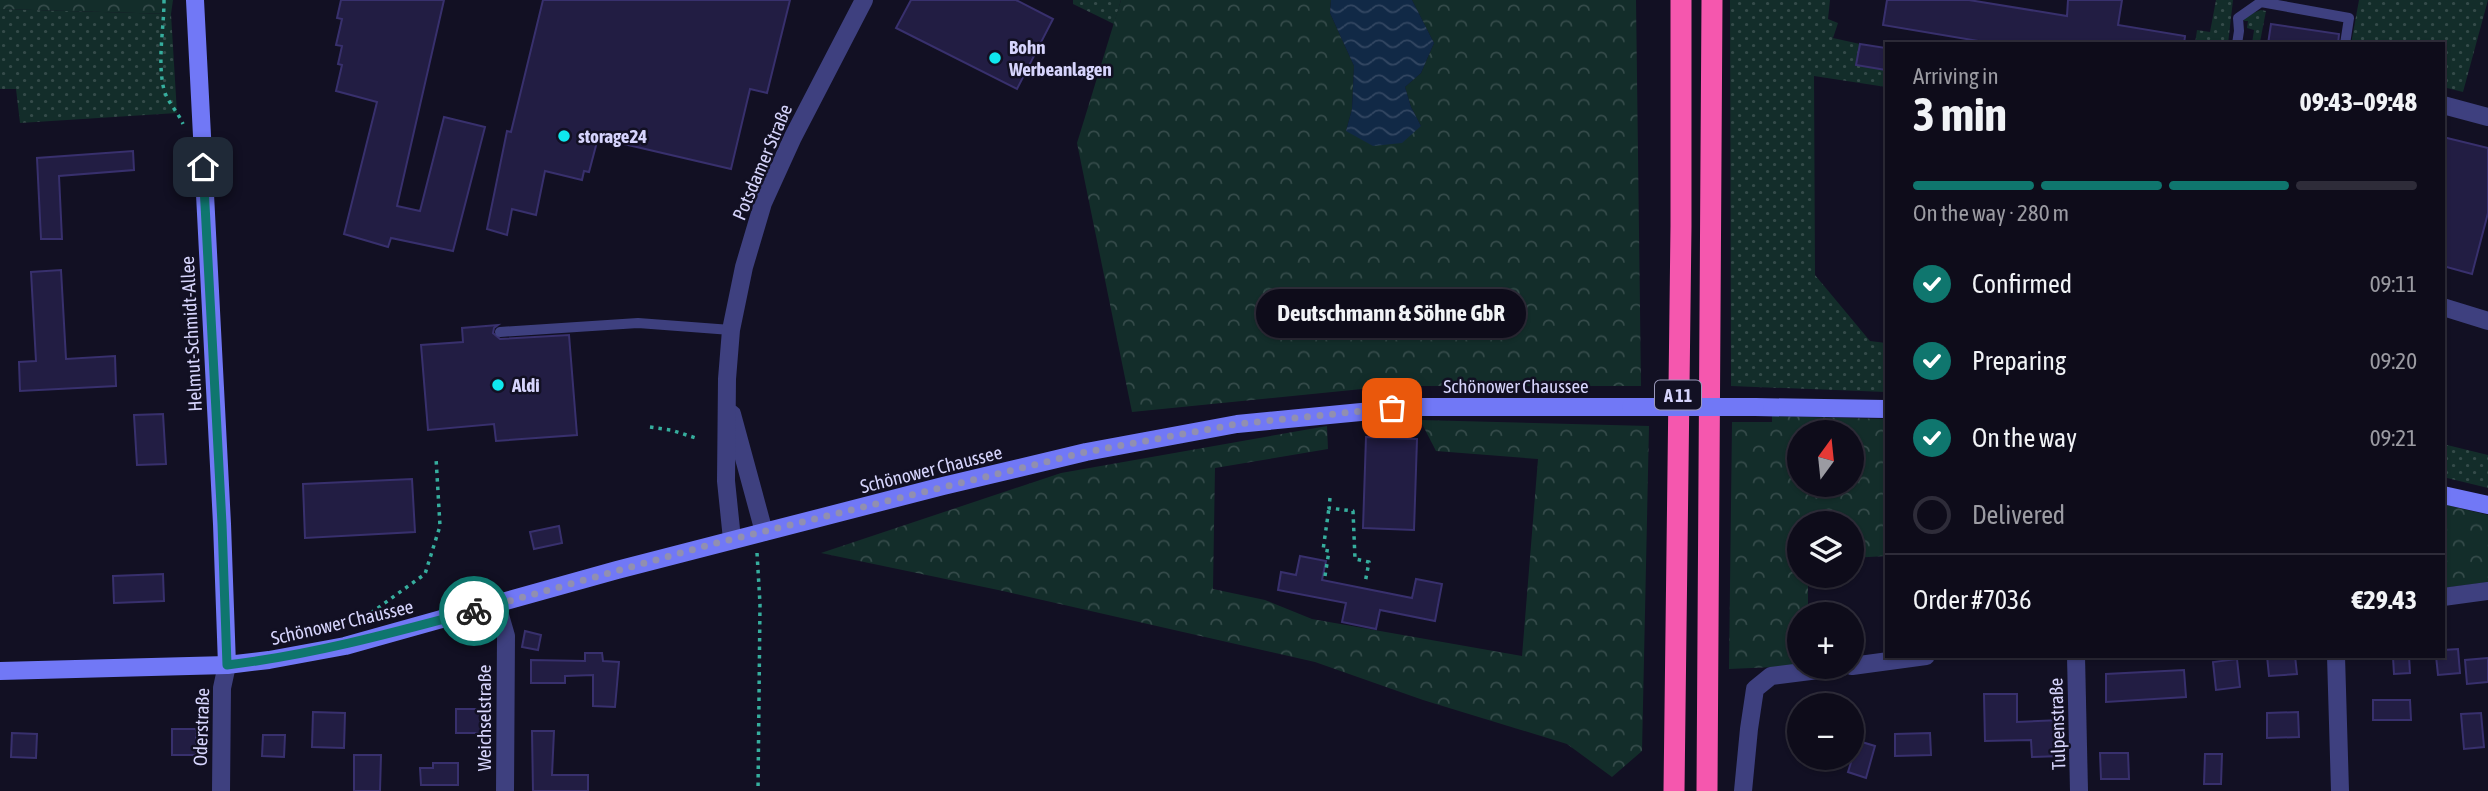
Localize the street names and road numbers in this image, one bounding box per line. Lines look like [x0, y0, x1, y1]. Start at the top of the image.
street label: Potsdamer Straße [728, 101, 796, 223]
street label: Helmut-Schmidt-Allee [176, 256, 206, 412]
street label: Schönower Chaussee [1443, 375, 1589, 397]
road number: A 11 [1655, 380, 1701, 410]
street label: Schönower Chaussee [858, 441, 1004, 497]
street label: Schönower Chaussee [269, 595, 415, 649]
street label: Weichselstraße [473, 665, 495, 771]
street label: Tulpenstraße [2044, 678, 2070, 770]
street label: Oderstraße [189, 688, 213, 766]

